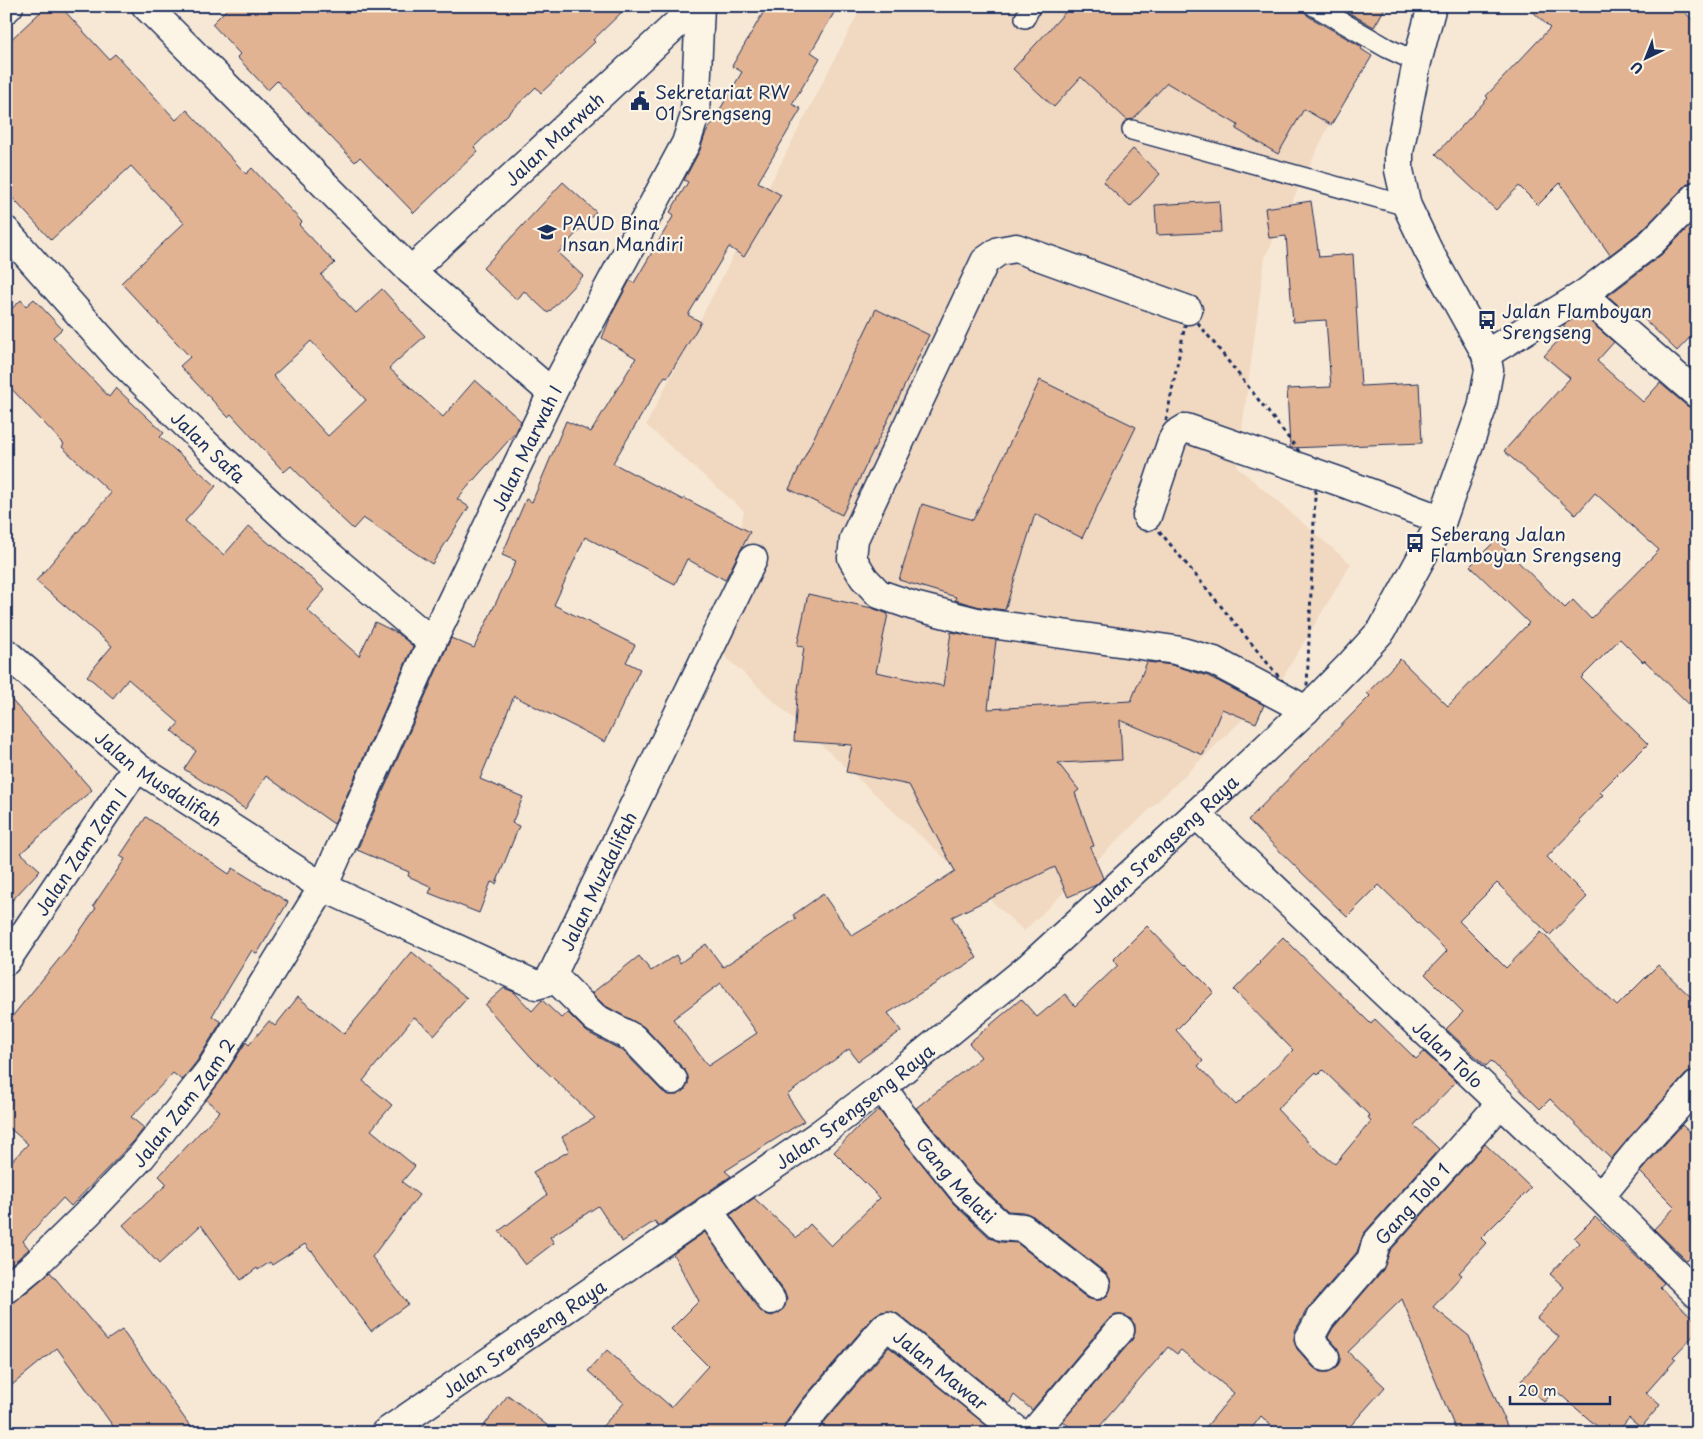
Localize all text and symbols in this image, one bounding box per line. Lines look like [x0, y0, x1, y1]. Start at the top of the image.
north arrow [1620, 32, 1670, 82]
text: U [1626, 57, 1648, 79]
place label: Sekretariat RW 01 Srengseng [655, 78, 790, 126]
street label: Jalan Marwah [498, 85, 610, 191]
public building icon: Sekretariat RW 01 Srengseng [629, 90, 651, 112]
place label: PAUD Bina Insan Mandiri [562, 209, 684, 257]
school or university icon: PAUD Bina Insan Mandiri [536, 221, 558, 243]
place label: Jalan Flamboyan Srengseng [1502, 297, 1652, 345]
bus stop icon: Jalan Flamboyan Srengseng [1476, 309, 1498, 331]
street label: Jalan Marwah I [484, 380, 568, 515]
street label: Jalan Safa [165, 404, 253, 489]
place label: Seberang Jalan Flamboyan Srengseng [1430, 520, 1622, 568]
bus stop icon: Seberang Jalan Flamboyan Srengseng [1404, 532, 1426, 554]
street label: Jalan Musdalifah [90, 723, 228, 833]
street label: Jalan Srengseng Raya [1083, 767, 1244, 919]
street label: Jalan Zam Zam I [27, 782, 132, 921]
street label: Jalan Muzdalifah [552, 807, 643, 955]
street label: Jalan Tolo [1407, 1013, 1490, 1094]
street label: Jalan Zam Zam 2 [125, 1032, 240, 1173]
street label: Jalan Srengseng Raya [769, 1036, 940, 1175]
street label: Gang Melati [910, 1130, 1003, 1229]
street label: Gang Tolo 1 [1368, 1156, 1455, 1250]
street label: Jalan Srengseng Raya [436, 1271, 612, 1404]
street label: Jalan Mawar [888, 1322, 995, 1416]
scale bar [1510, 1374, 1610, 1406]
text: 20 m [1518, 1378, 1557, 1401]

